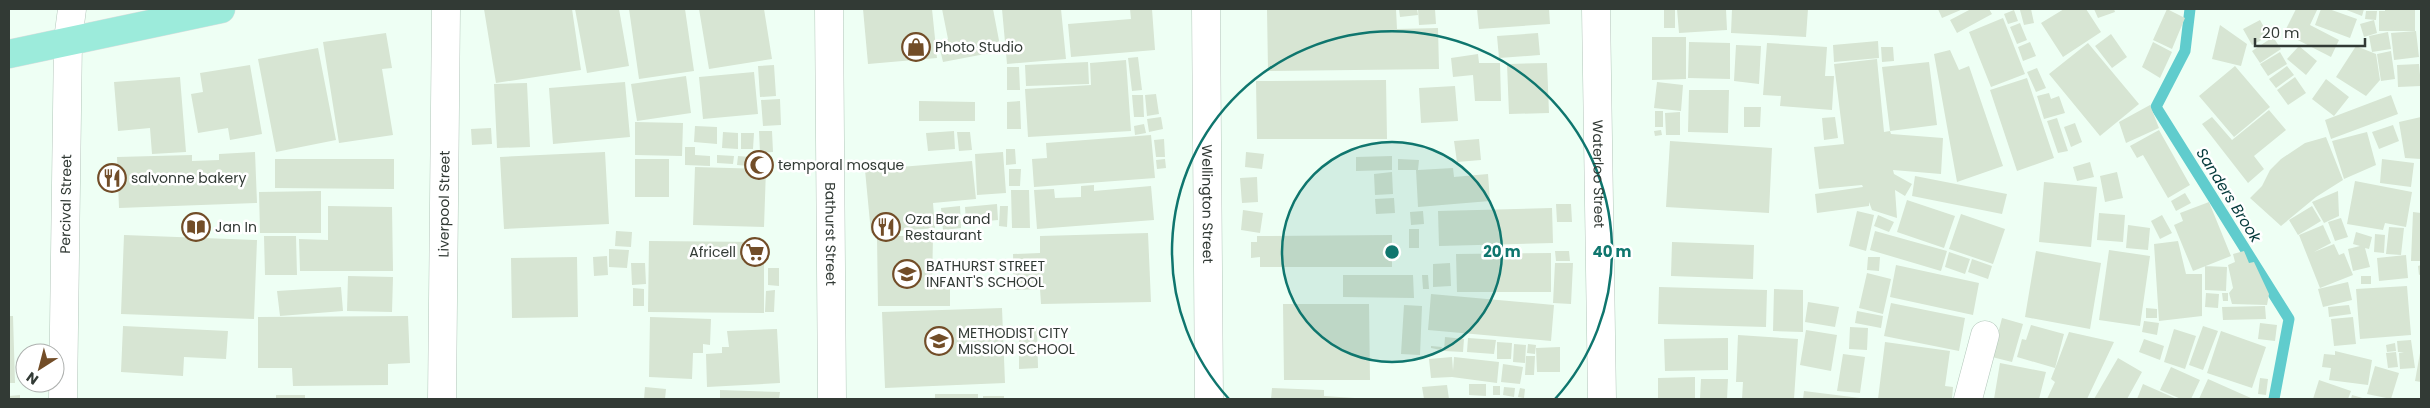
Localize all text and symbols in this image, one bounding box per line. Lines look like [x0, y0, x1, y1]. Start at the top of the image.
scale bar [2255, 15, 2365, 47]
text: 20 m [2262, 22, 2300, 43]
shop icon: Photo Studio [901, 32, 931, 62]
place label: Photo Studio [935, 37, 1023, 57]
street label: Waterloo Street [1588, 120, 1609, 228]
street label: Wellington Street [1197, 144, 1218, 264]
water label: Sanders Brook [2192, 144, 2267, 247]
street label: Liverpool Street [433, 150, 455, 258]
mosque icon: temporal mosque [744, 150, 774, 180]
street label: Percival Street [55, 154, 76, 254]
place label: temporal mosque [778, 155, 905, 175]
restaurant icon: salvonne bakery [97, 163, 127, 193]
place label: salvonne bakery [131, 168, 246, 188]
street label: Bathurst Street [820, 182, 841, 286]
place label: Oza Bar and Restaurant [905, 209, 990, 245]
library icon: Jan In [181, 212, 211, 242]
restaurant icon: Oza Bar and Restaurant [871, 212, 901, 242]
place label: Jan In [215, 217, 257, 237]
supermarket icon: Africell [740, 237, 770, 267]
text: 20 m [1483, 241, 1521, 262]
text: 40 m [1592, 241, 1632, 262]
place label: Africell [689, 242, 736, 262]
centre of rings [1383, 243, 1401, 261]
place label: BATHURST STREET INFANT'S SCHOOL [926, 256, 1045, 292]
school or university icon: BATHURST STREET INFANT'S SCHOOL [892, 259, 922, 289]
place label: METHODIST CITY MISSION SCHOOL [958, 323, 1075, 359]
school or university icon: METHODIST CITY MISSION SCHOOL [924, 326, 954, 356]
north arrow [15, 343, 65, 393]
text: N [22, 367, 42, 390]

